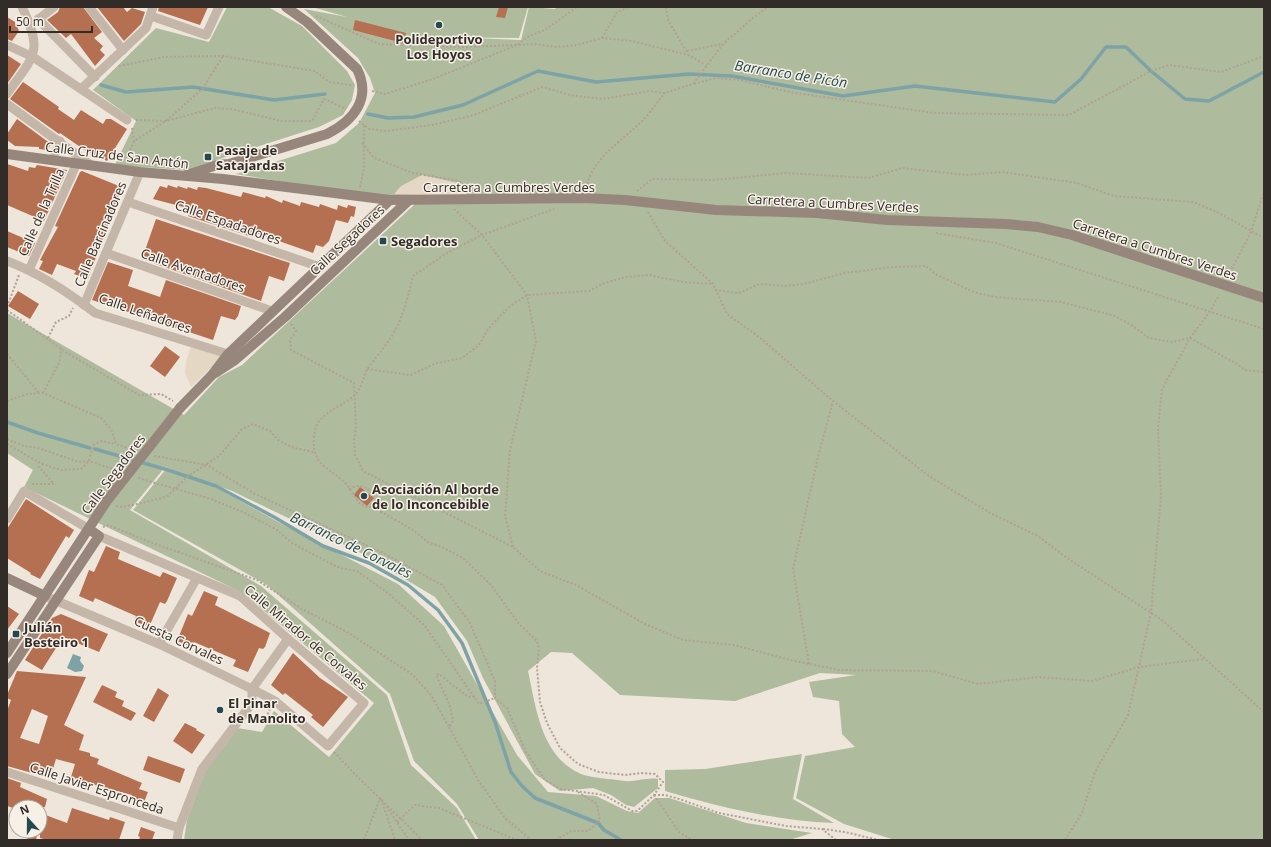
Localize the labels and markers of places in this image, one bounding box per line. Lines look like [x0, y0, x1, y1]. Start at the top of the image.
marker: Polideportivo Los Hoyos [434, 20, 444, 30]
place label: Polideportivo Los Hoyos [395, 30, 483, 63]
place label: Pasaje de Satajardas [216, 141, 285, 174]
marker: Pasaje de Satajardas [203, 152, 213, 162]
place label: Segadores [391, 232, 457, 250]
marker: Segadores [378, 236, 388, 246]
place label: Asociación Al borde de lo Inconcebible [372, 480, 499, 513]
marker: Asociación Al borde de lo Inconcebible [359, 491, 369, 501]
place label: Julián Besteiro 1 [23, 618, 89, 651]
marker: Julián Besteiro 1 [11, 629, 21, 639]
place label: El Pinar de Manolito [228, 694, 306, 727]
marker: El Pinar de Manolito [215, 705, 225, 715]

